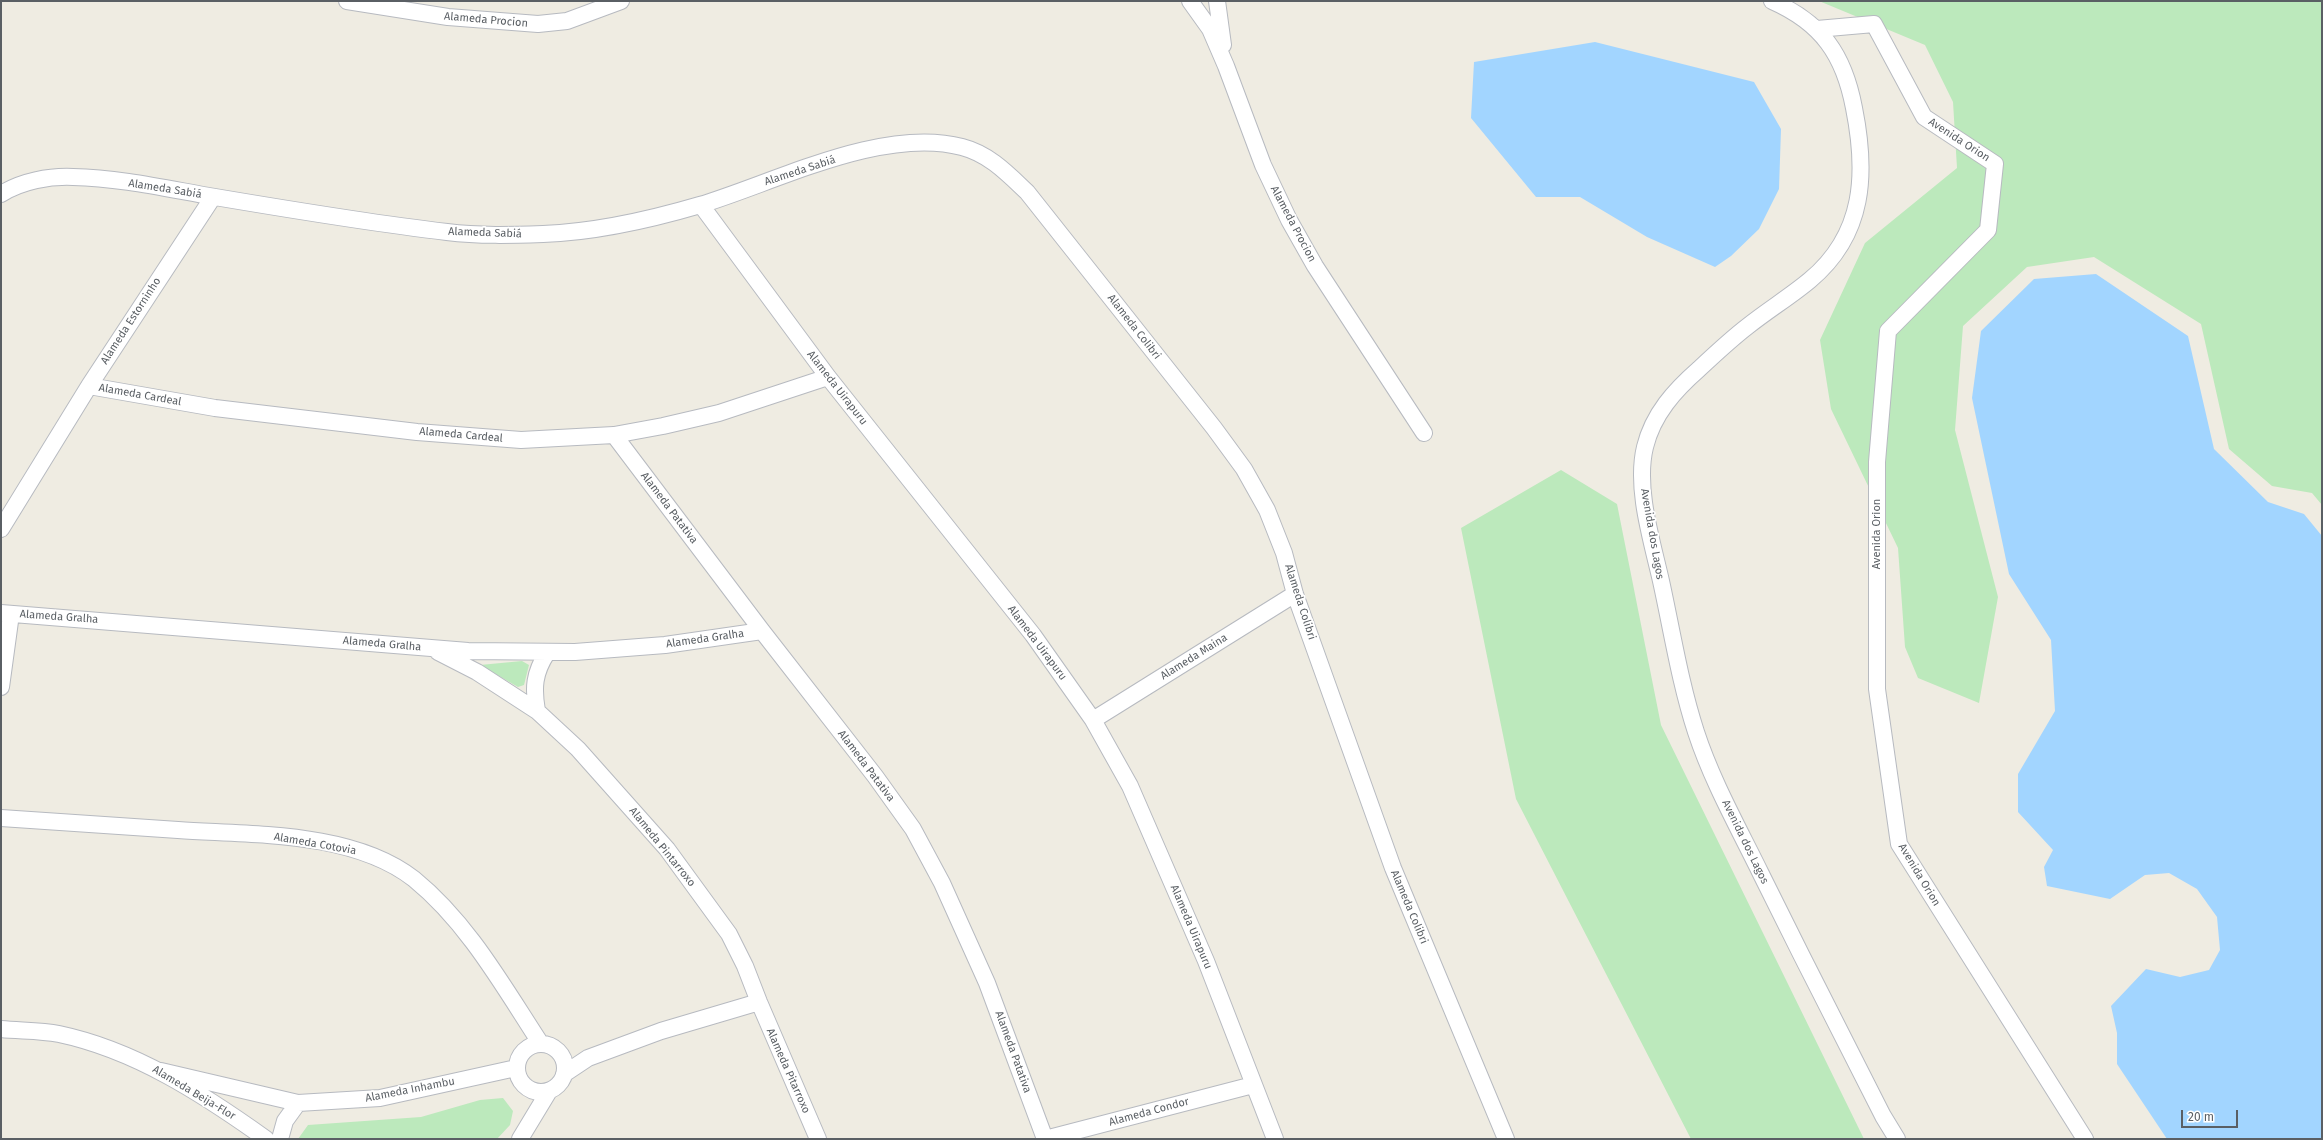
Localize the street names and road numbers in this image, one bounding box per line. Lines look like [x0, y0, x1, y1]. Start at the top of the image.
street label: Alameda Procion [444, 10, 528, 30]
street label: Avenida Orion [1926, 115, 1992, 165]
street label: Alameda Sabiá [763, 153, 837, 189]
street label: Alameda Sabiá [127, 177, 203, 201]
street label: Alameda Procion [1267, 184, 1319, 264]
street label: Alameda Sabiá [448, 225, 522, 241]
street label: Alameda Estorninho [98, 275, 164, 367]
street label: Alameda Colibri [1105, 292, 1163, 362]
street label: Alameda Uirapuru [804, 348, 870, 428]
street label: Alameda Cardeal [98, 381, 182, 409]
street label: Alameda Cardeal [419, 425, 503, 445]
street label: Alameda Patativa [638, 470, 700, 546]
street label: Avenida dos Lagos [1638, 488, 1666, 580]
street label: Avenida Orion [1870, 499, 1884, 569]
street label: Alameda Colibri [1282, 562, 1318, 642]
street label: Alameda Uirapuru [1005, 603, 1069, 683]
street label: Alameda Gralha [19, 608, 99, 626]
street label: Alameda Gralha [665, 627, 745, 651]
street label: Alameda Maina [1158, 631, 1230, 683]
street label: Alameda Gralha [342, 634, 422, 654]
street label: Alameda Patativa [835, 728, 897, 804]
street label: Avenida dos Lagos [1719, 798, 1771, 886]
street label: Alameda Pintarroxo [626, 805, 698, 889]
street label: Alameda Cotovia [273, 830, 357, 858]
street label: Avenida Orion [1895, 841, 1943, 909]
street label: Alameda Colibri [1388, 868, 1430, 946]
street label: Alameda Uirapuru [1167, 883, 1215, 971]
street label: Alameda Patativa [992, 1009, 1034, 1095]
street label: Alameda Pitarroxo [763, 1026, 813, 1116]
street label: Alameda Beija-Flor [150, 1063, 238, 1123]
street label: Alameda Inhambu [364, 1075, 456, 1105]
street label: Alameda Condor [1107, 1095, 1191, 1129]

